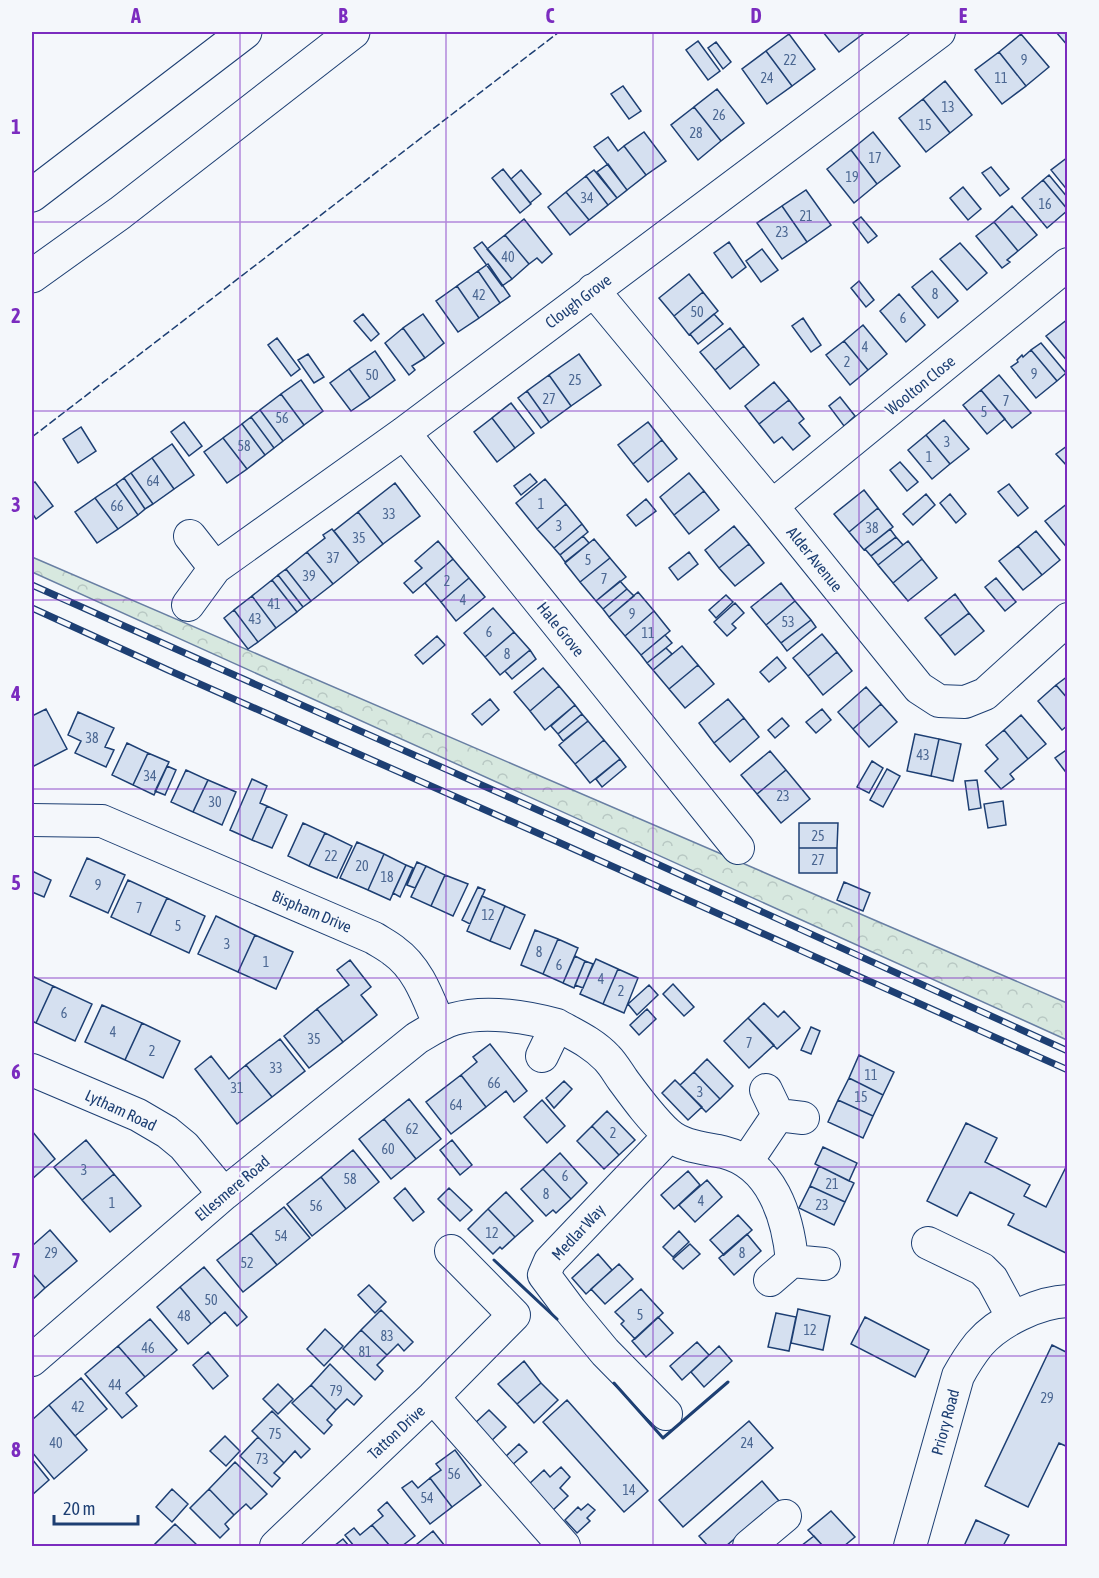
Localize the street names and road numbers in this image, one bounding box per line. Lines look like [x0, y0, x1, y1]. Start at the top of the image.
street label: Clough Grove [542, 270, 615, 332]
street label: Woolton Close [882, 352, 958, 418]
street label: Alder Avenue [783, 523, 847, 595]
street label: Hale Grove [534, 598, 588, 660]
street label: Bispham Drive [269, 886, 354, 937]
street label: Lytham Road [82, 1086, 159, 1135]
street label: Ellesmere Road [191, 1152, 273, 1224]
street label: Medlar Way [548, 1200, 609, 1264]
street label: Priory Road [928, 1387, 963, 1457]
street label: Tatton Drive [364, 1401, 428, 1463]

